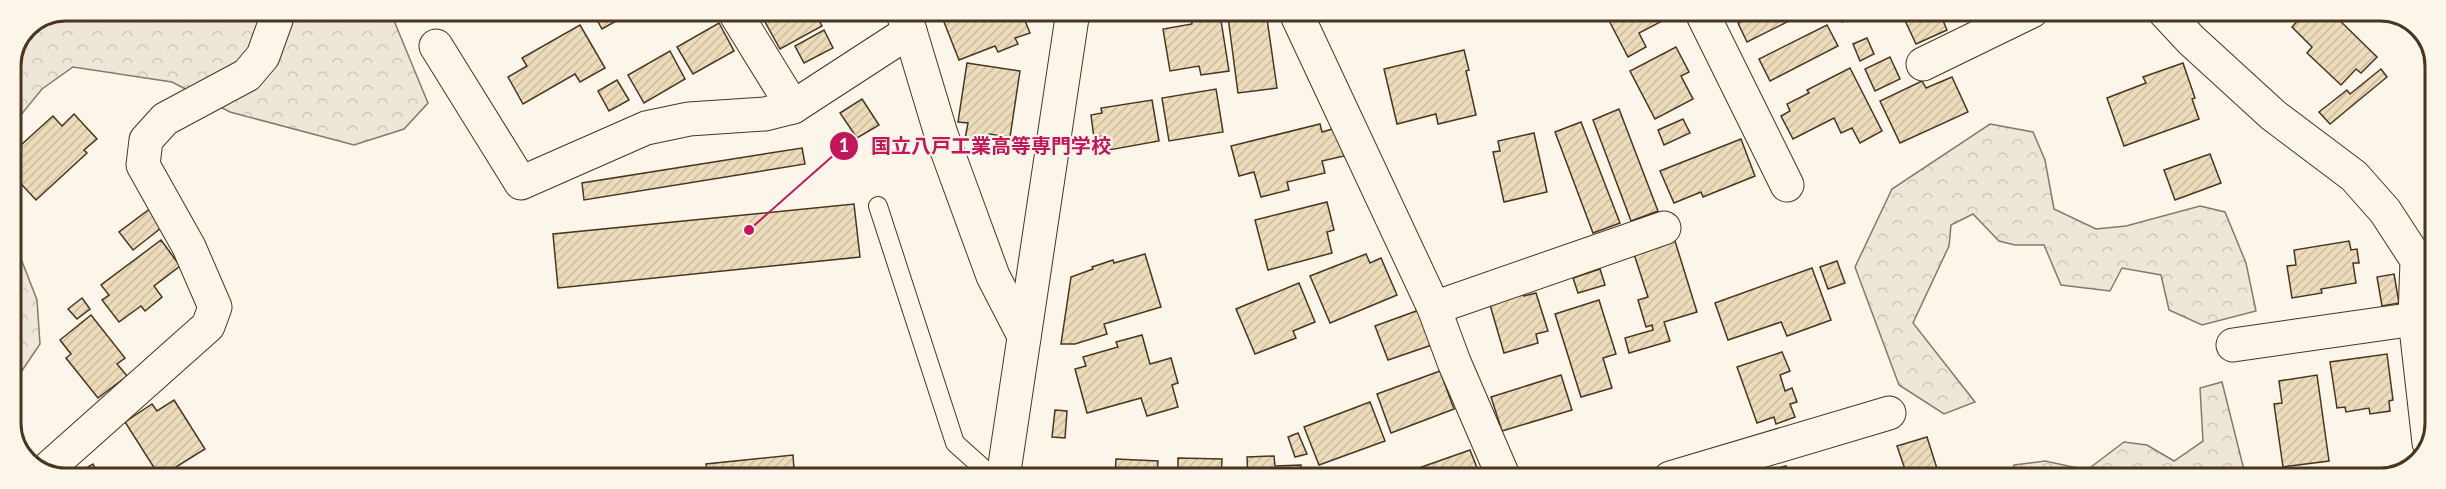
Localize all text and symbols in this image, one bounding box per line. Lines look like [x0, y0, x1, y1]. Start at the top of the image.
callout: 国立八戸工業高等専門学校 [829, 127, 1123, 165]
text: 国立八戸工業高等専門学校 [871, 133, 1111, 157]
text: 1 [839, 134, 849, 156]

